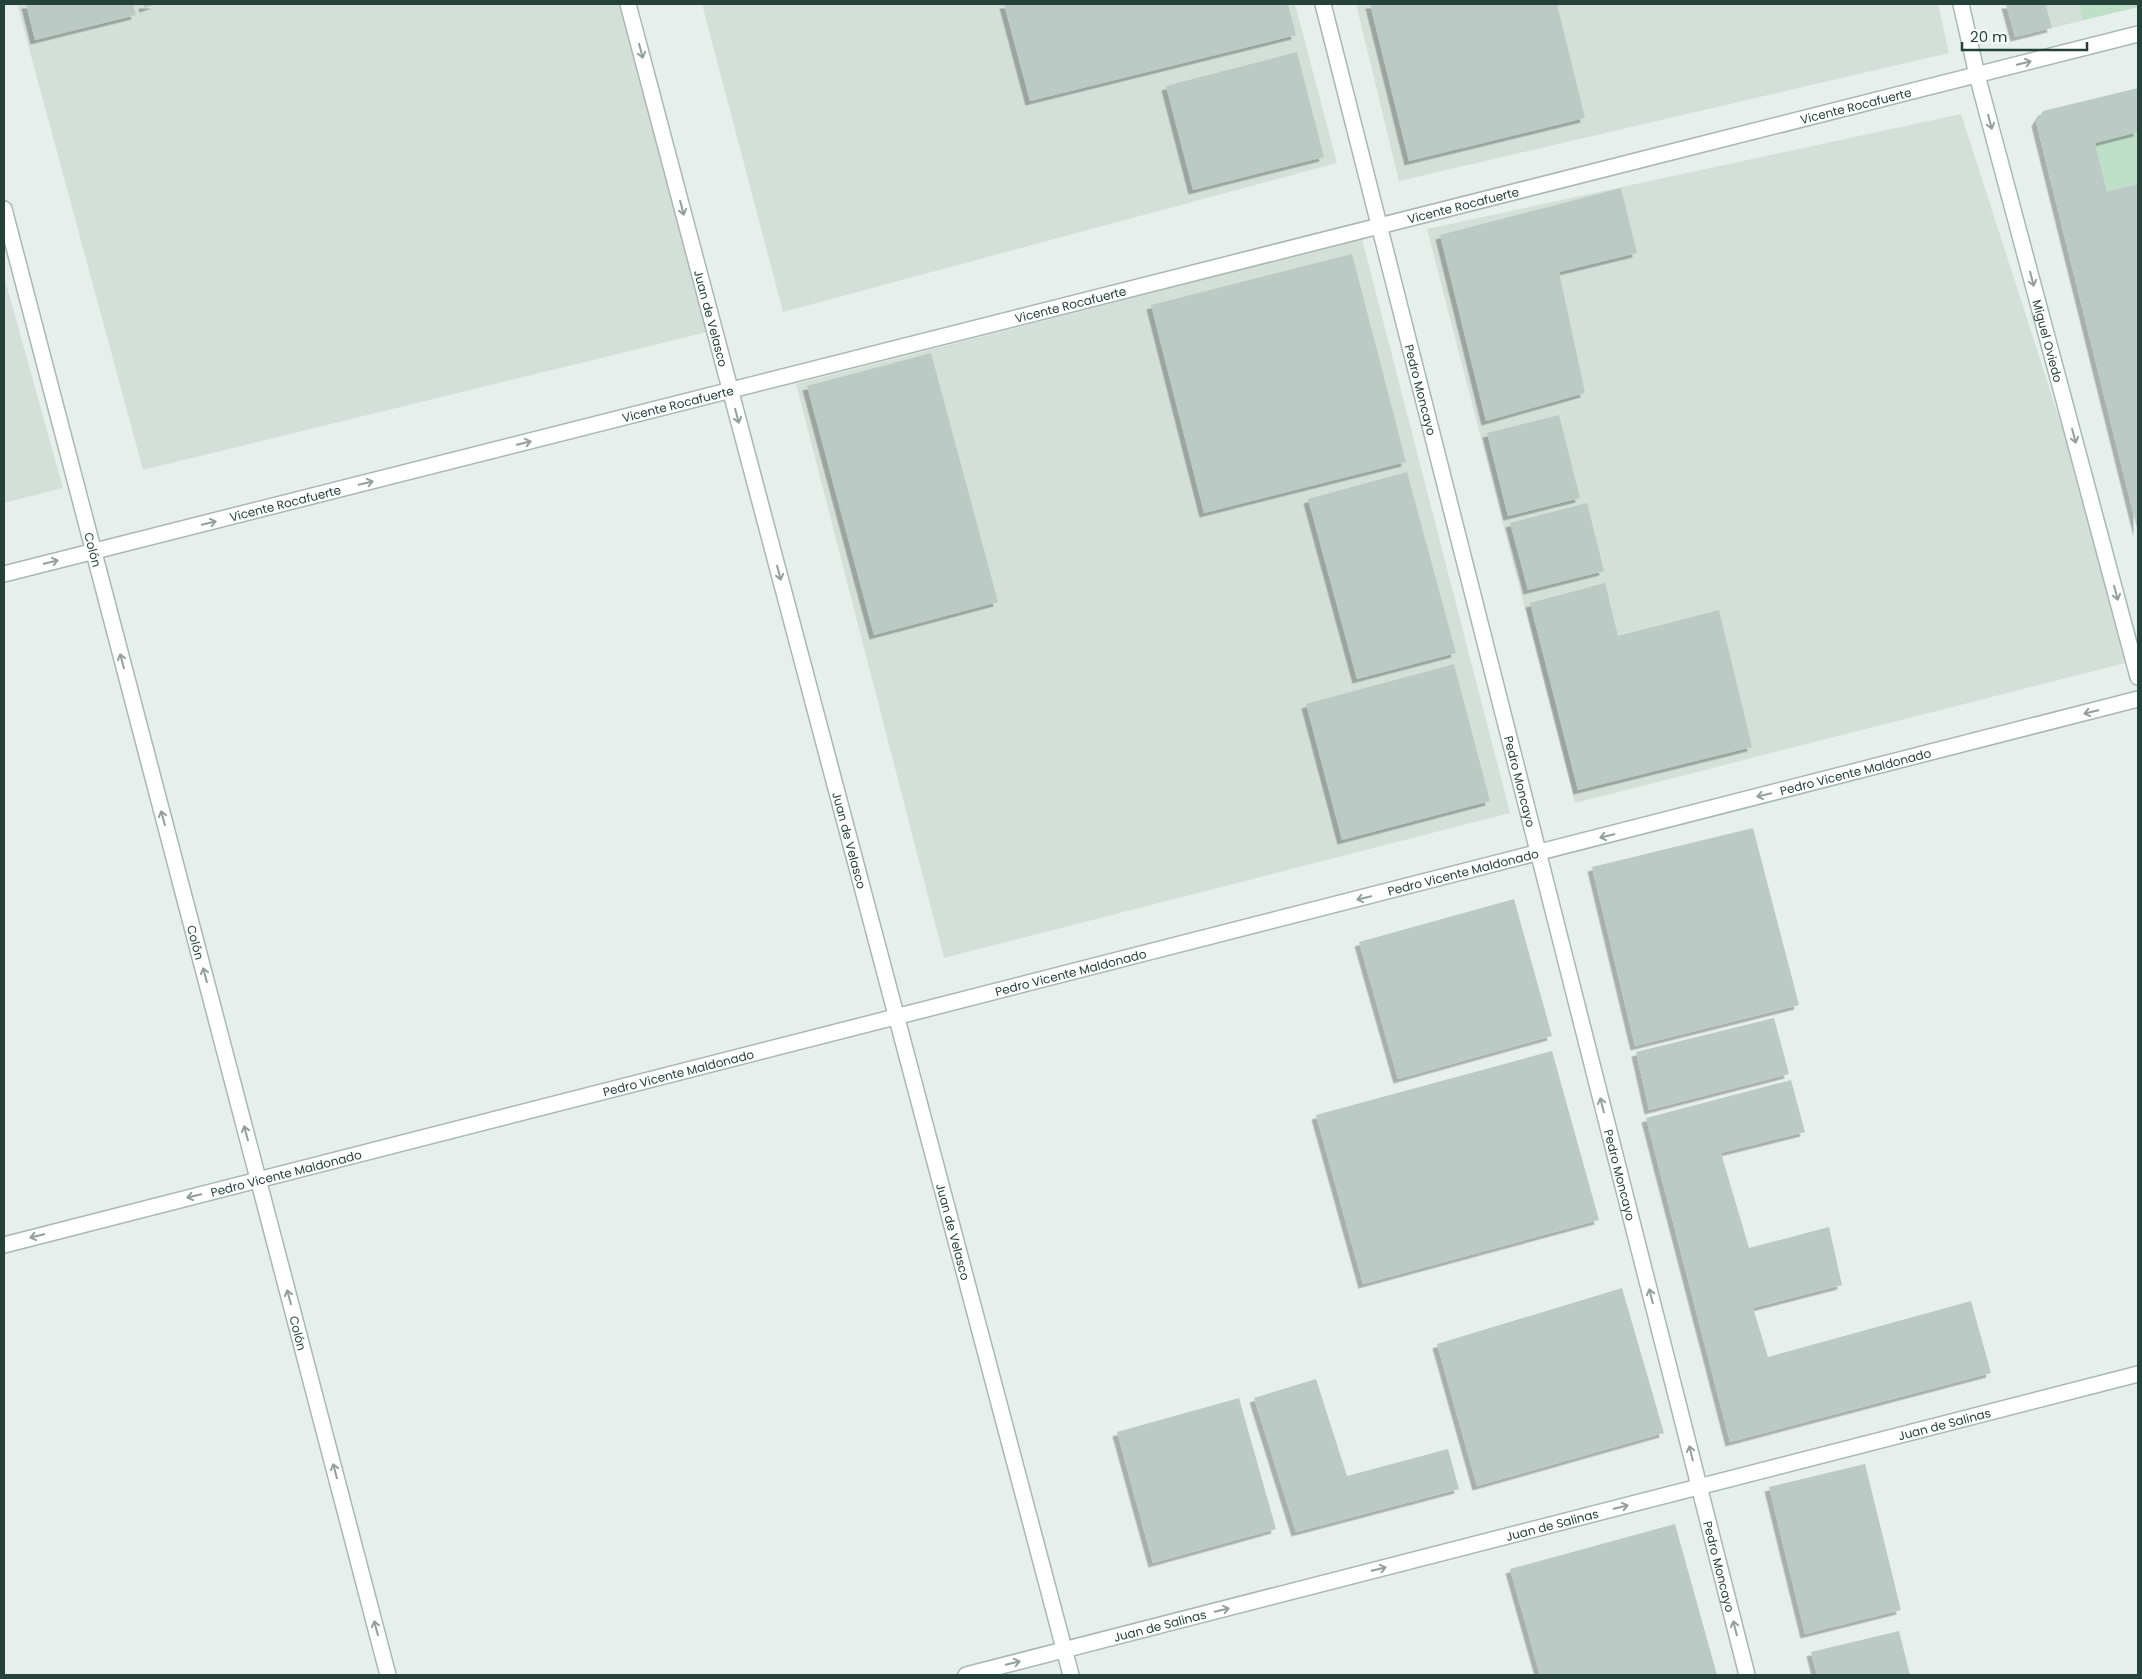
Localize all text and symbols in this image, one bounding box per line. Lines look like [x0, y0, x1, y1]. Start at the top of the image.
scale bar [1962, 20, 2087, 52]
text: 20 m [1970, 26, 2008, 47]
one-way arrow [637, 42, 646, 58]
one-way arrow [2016, 58, 2032, 67]
street label: Vicente Rocafuerte [1798, 83, 1913, 128]
one-way arrow [1986, 114, 1995, 130]
street label: Vicente Rocafuerte [1405, 183, 1521, 227]
one-way arrow [678, 200, 688, 216]
street label: Juan de Velasco [690, 268, 732, 369]
one-way arrow [2028, 271, 2037, 287]
street label: Vicente Rocafuerte [1013, 282, 1128, 326]
street label: Miguel Oviedo [2029, 298, 2067, 384]
street label: Pedro Moncayo [1401, 342, 1441, 437]
street label: Vicente Rocafuerte [620, 381, 735, 426]
one-way arrow [733, 407, 743, 423]
one-way arrow [2070, 428, 2079, 444]
one-way arrow [515, 438, 531, 447]
one-way arrow [358, 478, 374, 487]
street label: Vicente Rocafuerte [228, 481, 343, 525]
one-way arrow [200, 518, 216, 527]
street label: Colón [81, 530, 106, 569]
one-way arrow [43, 557, 59, 567]
one-way arrow [775, 564, 784, 580]
one-way arrow [2112, 585, 2121, 601]
one-way arrow [117, 654, 126, 670]
one-way arrow [2084, 707, 2100, 717]
street label: Pedro Moncayo [1501, 734, 1540, 829]
street label: Pedro Vicente Maldonado [1778, 744, 1933, 799]
street label: Juan de Velasco [829, 790, 871, 891]
one-way arrow [1757, 791, 1773, 801]
one-way arrow [158, 811, 168, 827]
one-way arrow [1599, 832, 1615, 841]
street label: Pedro Vicente Maldonado [1386, 844, 1541, 899]
one-way arrow [1357, 893, 1373, 903]
street label: Colón [183, 923, 209, 961]
street label: Pedro Vicente Maldonado [993, 945, 1148, 1000]
one-way arrow [200, 968, 209, 984]
street label: Pedro Vicente Maldonado [601, 1045, 756, 1100]
one-way arrow [1597, 1097, 1606, 1113]
one-way arrow [241, 1125, 250, 1141]
street label: Pedro Moncayo [1600, 1127, 1640, 1223]
street label: Pedro Vicente Maldonado [209, 1145, 364, 1200]
street label: Juan de Velasco [932, 1181, 975, 1282]
one-way arrow [187, 1192, 203, 1201]
one-way arrow [29, 1232, 45, 1241]
one-way arrow [1645, 1288, 1655, 1304]
one-way arrow [284, 1289, 293, 1305]
street label: Colón [286, 1314, 311, 1352]
street label: Juan de Salinas [1896, 1404, 1992, 1444]
one-way arrow [1685, 1446, 1695, 1462]
one-way arrow [329, 1463, 339, 1479]
one-way arrow [1613, 1502, 1629, 1511]
street label: Juan de Salinas [1504, 1504, 1600, 1545]
street label: Pedro Moncayo [1700, 1519, 1739, 1614]
one-way arrow [1370, 1564, 1386, 1573]
one-way arrow [1213, 1604, 1229, 1614]
street label: Juan de Salinas [1112, 1605, 1208, 1645]
one-way arrow [1729, 1620, 1739, 1636]
one-way arrow [371, 1621, 380, 1637]
one-way arrow [1005, 1658, 1021, 1667]

